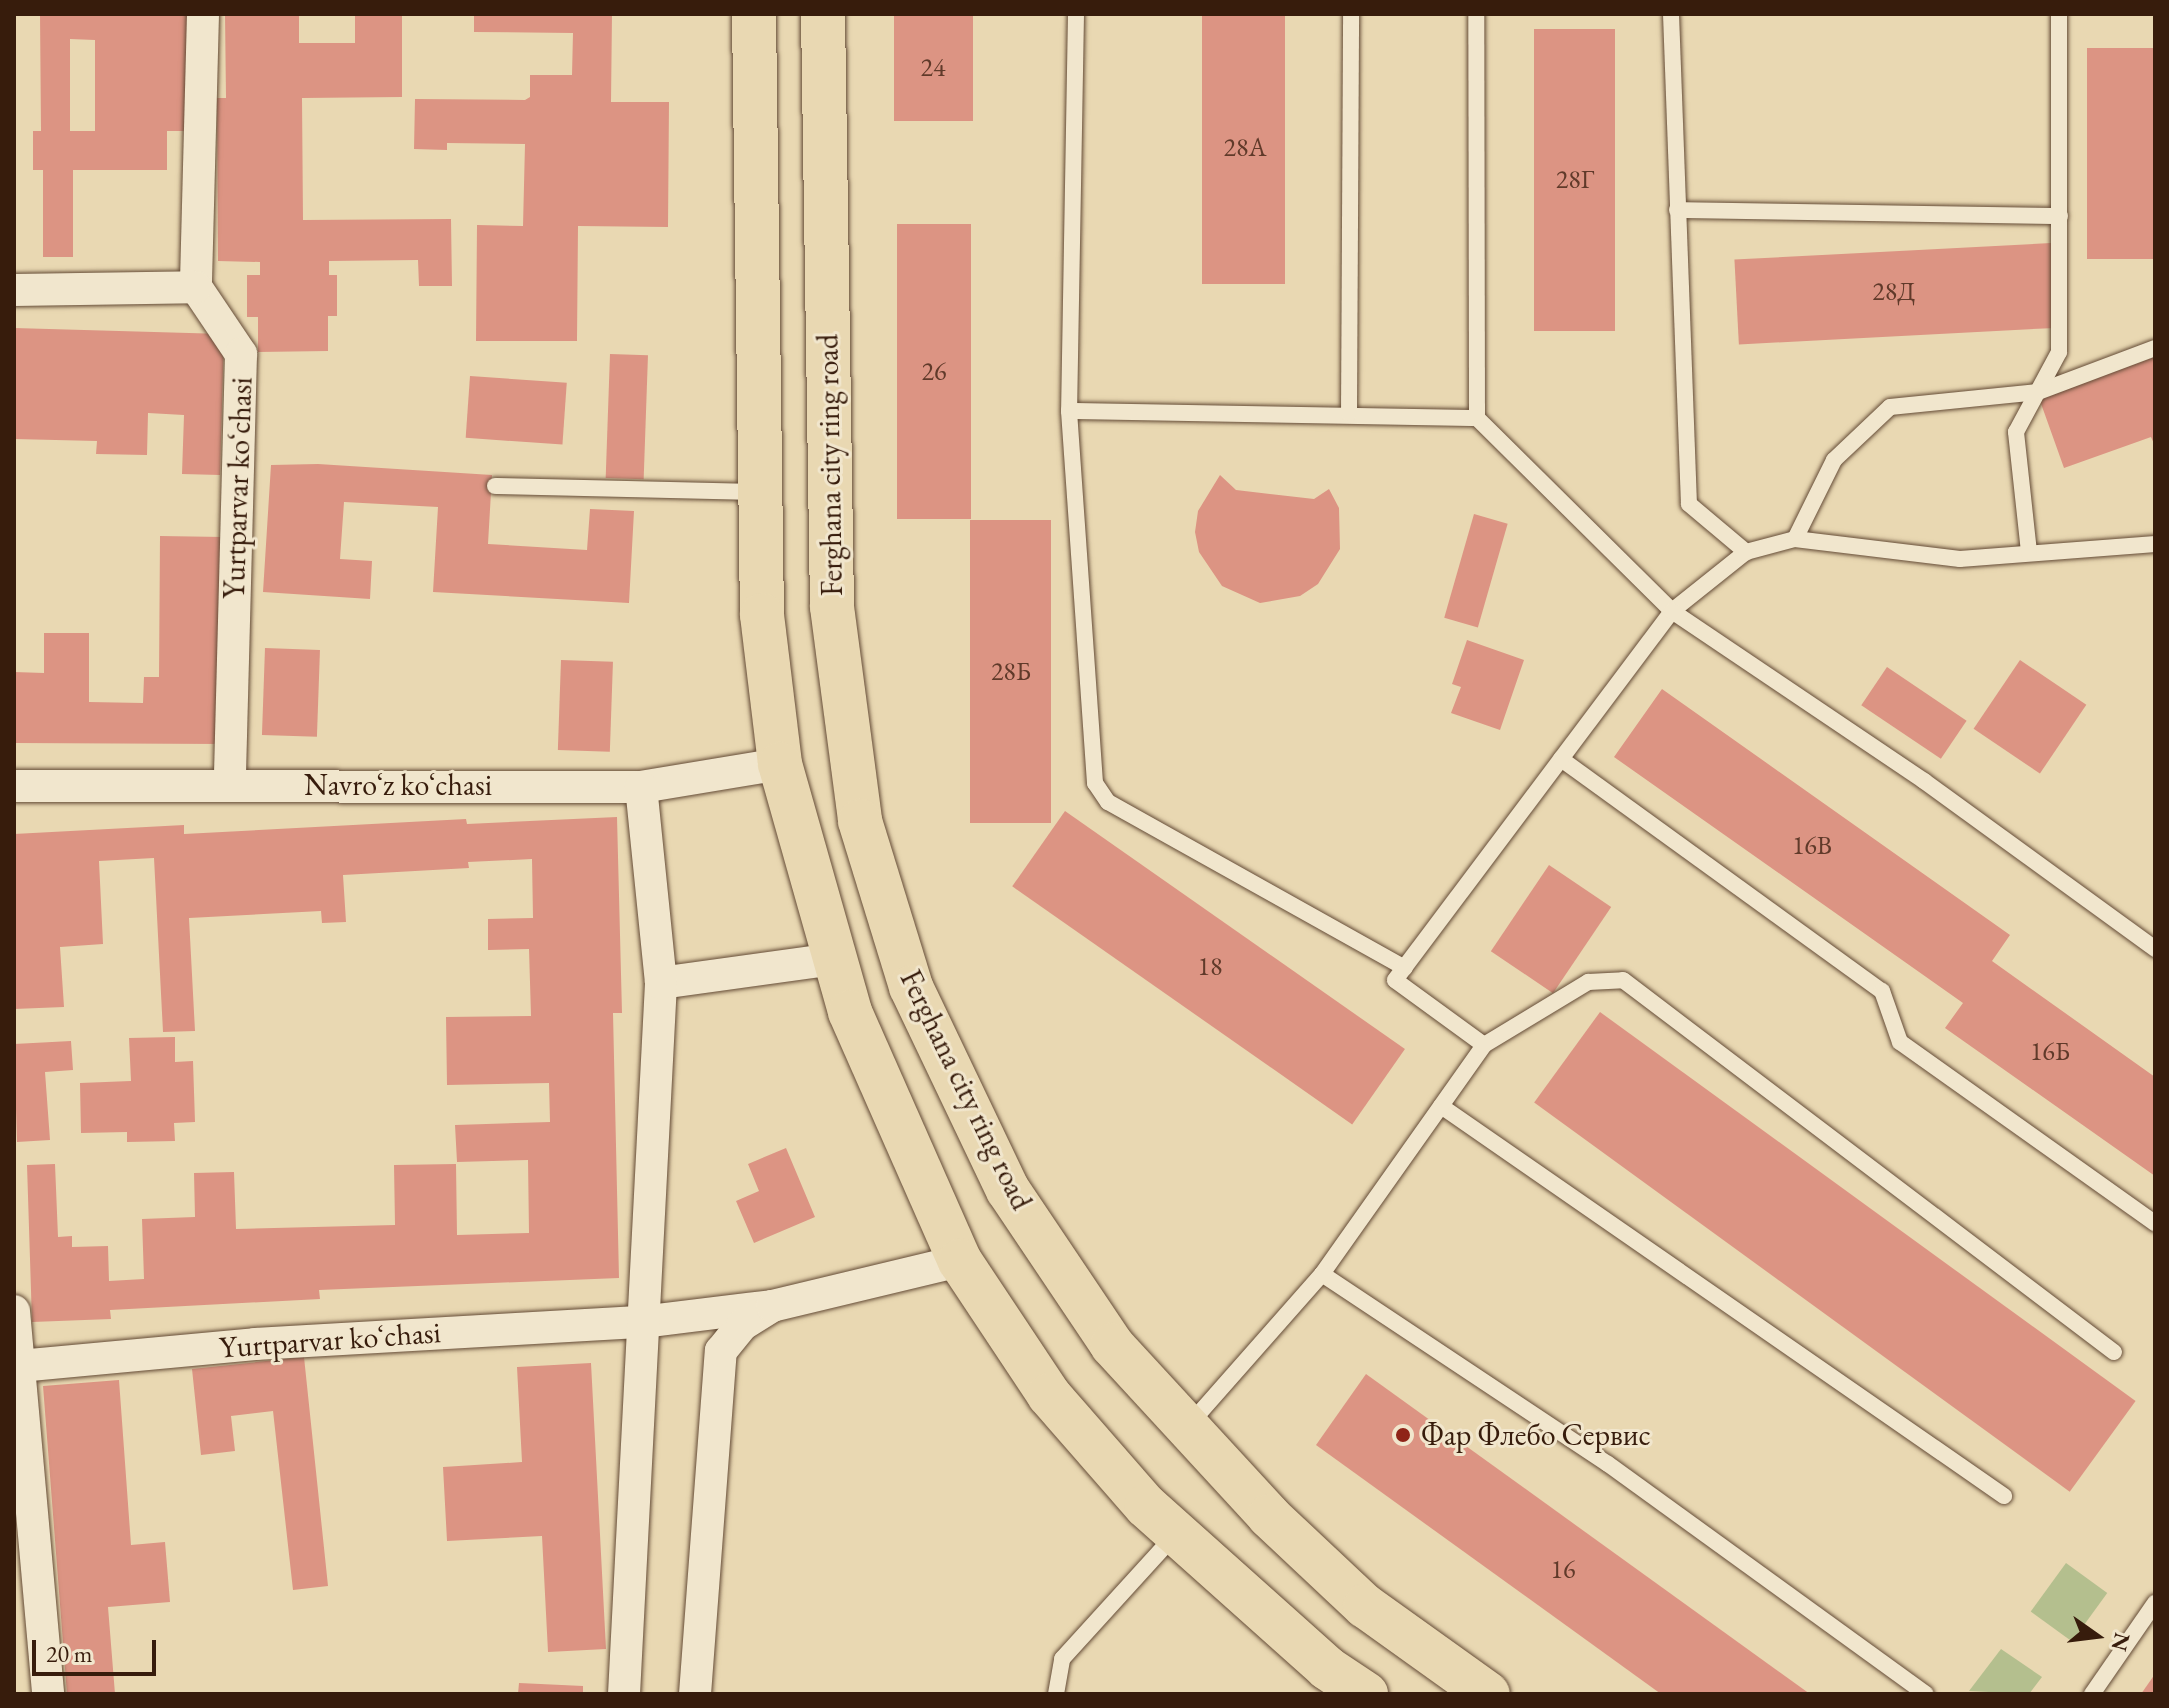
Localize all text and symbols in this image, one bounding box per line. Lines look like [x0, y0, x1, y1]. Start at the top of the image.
house number: 24 [921, 52, 945, 84]
house number: 28А [1224, 132, 1266, 164]
house number: 28Г [1556, 164, 1594, 196]
house number: 28Д [1872, 276, 1916, 308]
street label: Ferghana city ring road [810, 334, 850, 596]
house number: 26 [922, 356, 946, 388]
street label: Yurtparvar koʻchasi [216, 377, 260, 599]
house number: 28Б [991, 656, 1031, 688]
street label: Navroʻz koʻchasi [304, 767, 492, 803]
house number: 16В [1792, 830, 1832, 862]
house number: 18 [1198, 951, 1222, 983]
street label: Ferghana city ring road [892, 964, 1040, 1216]
house number: 16Б [2030, 1036, 2070, 1068]
street label: Yurtparvar koʻchasi [218, 1314, 442, 1366]
place label: Фар Флебо Сервис [1421, 1417, 1651, 1453]
marker: Фар Флебо Сервис [1392, 1424, 1414, 1446]
house number: 16 [1551, 1554, 1575, 1586]
north arrow [2057, 1596, 2137, 1676]
scale bar [36, 1624, 160, 1674]
text: N [2105, 1630, 2137, 1654]
text: 20 m [46, 1638, 93, 1669]

